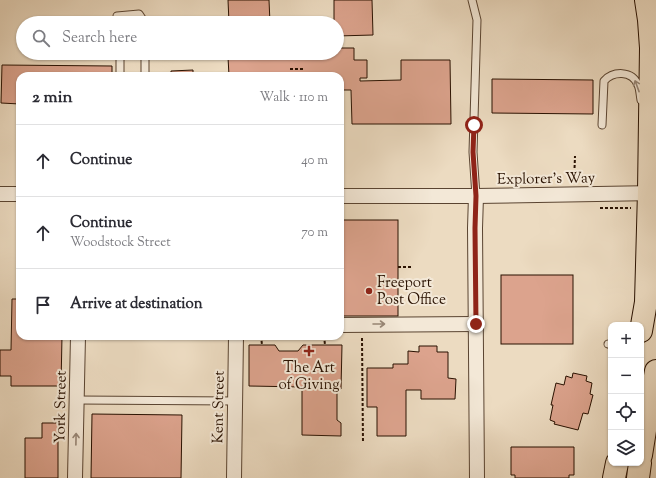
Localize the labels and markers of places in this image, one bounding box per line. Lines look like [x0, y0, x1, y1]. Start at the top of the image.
place label: Freeport Post Office [377, 273, 446, 311]
marker: Freeport Post Office [364, 286, 374, 296]
marker: The Art of Giving [303, 345, 315, 357]
place label: The Art of Giving [278, 358, 340, 396]

